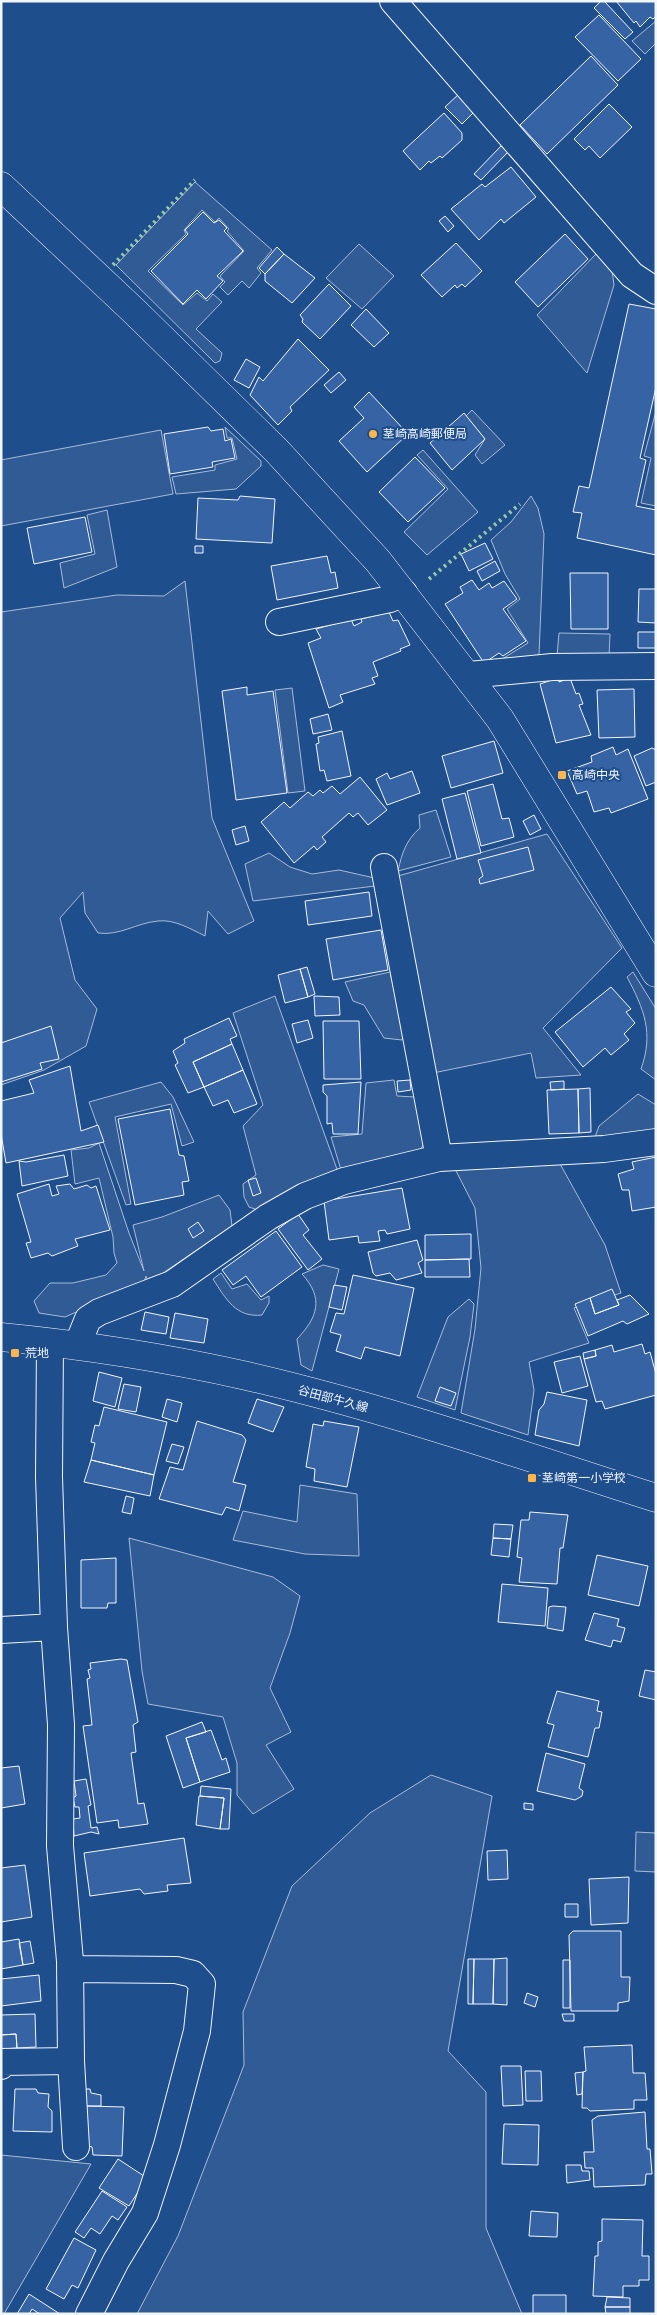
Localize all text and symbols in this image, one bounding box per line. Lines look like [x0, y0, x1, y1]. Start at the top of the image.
place label: 茎崎高崎郵便局 [383, 426, 467, 441]
marker: 茎崎高崎郵便局 [367, 428, 379, 440]
place label: 高崎中央 [572, 767, 620, 782]
marker: 高崎中央 [556, 769, 568, 781]
place label: 荒地 [25, 1345, 49, 1360]
marker: 荒地 [9, 1347, 21, 1359]
street label: 谷田部牛久線 [296, 1382, 370, 1415]
place label: 茎崎第一小学校 [542, 1470, 626, 1485]
marker: 茎崎第一小学校 [526, 1472, 538, 1484]

